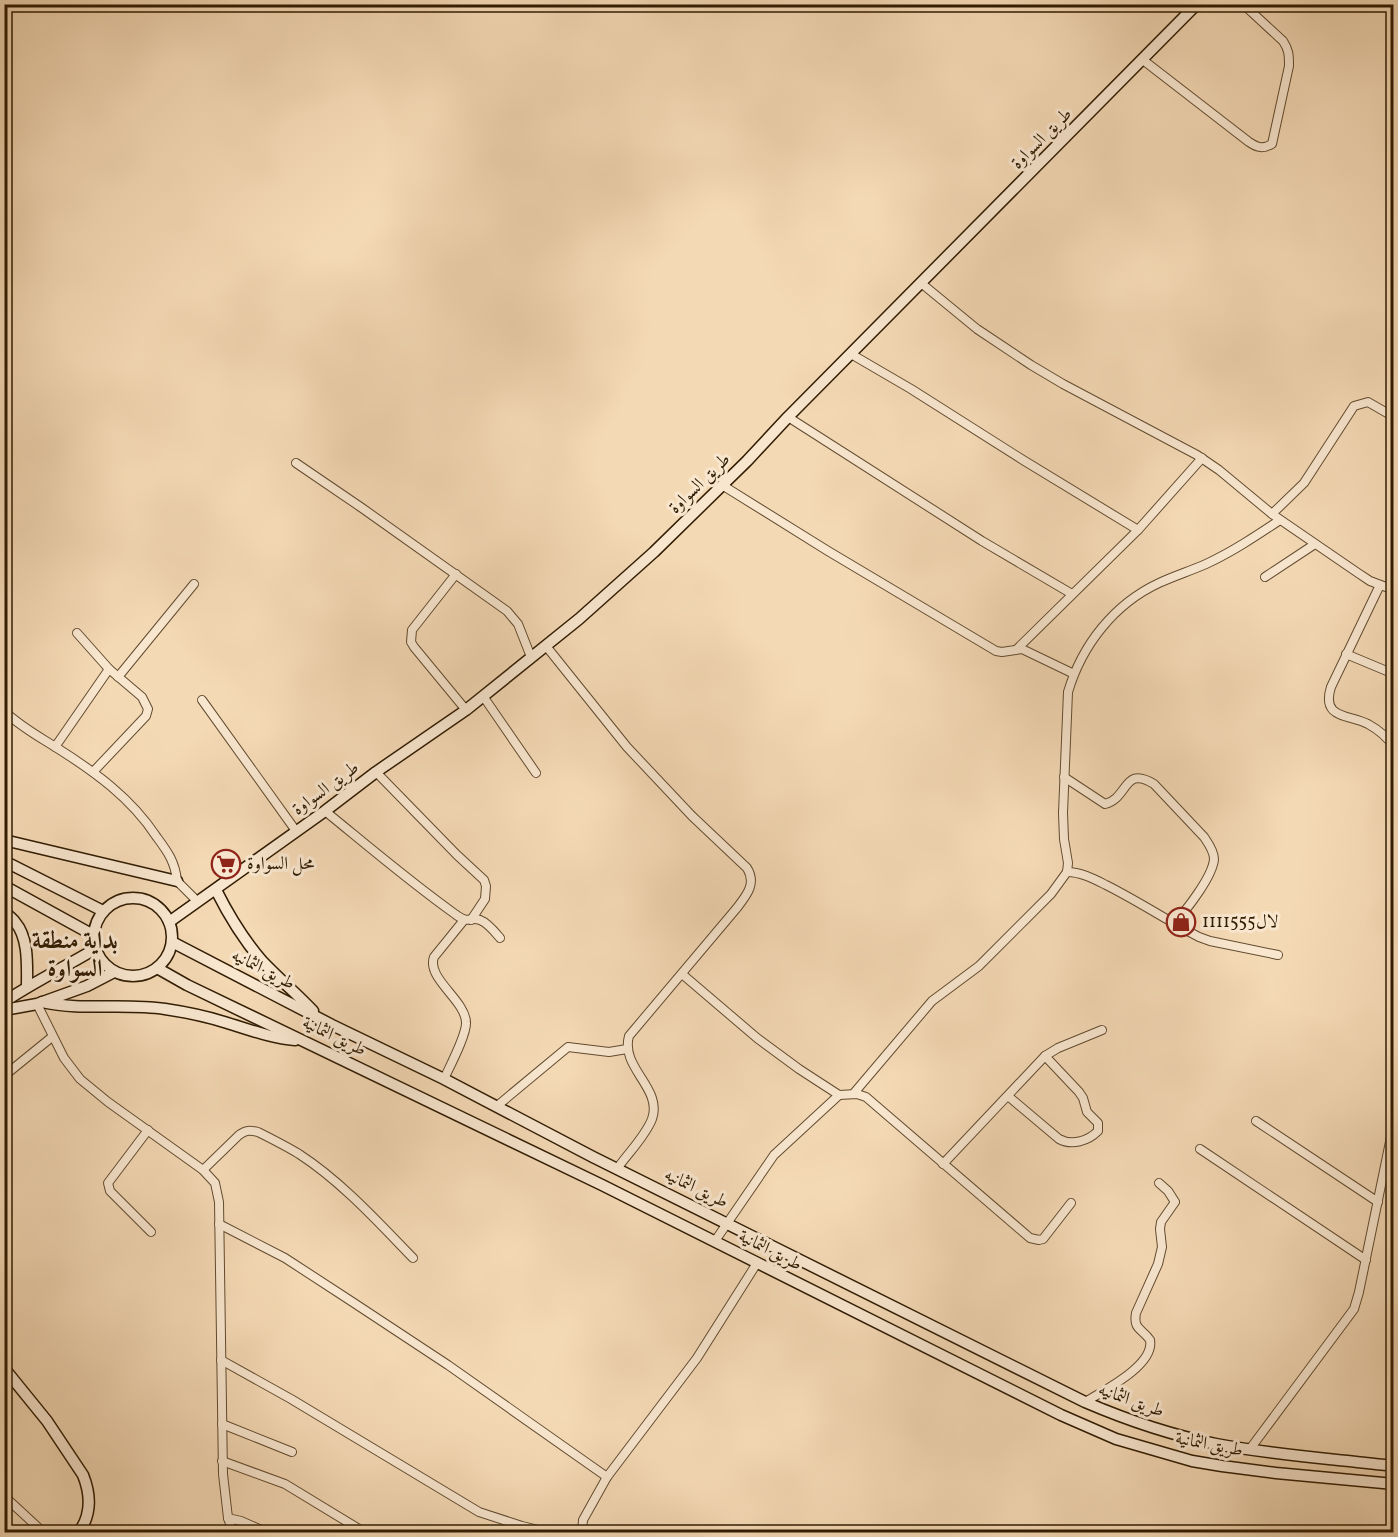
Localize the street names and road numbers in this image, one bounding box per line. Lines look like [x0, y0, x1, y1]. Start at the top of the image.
street label: طريق السواوة [1006, 103, 1078, 175]
street label: طريق السواوة [663, 448, 737, 520]
street label: طريق السواوة [287, 756, 365, 822]
street label: طريق الثمانيه [227, 943, 299, 997]
street label: طريق الثمانية [298, 1011, 370, 1063]
street label: طريق الثمانيه [660, 1163, 732, 1215]
street label: طريق الثمانية [734, 1224, 806, 1278]
street label: طريق الثمانيه [1095, 1378, 1167, 1424]
street label: طريق الثمانية [1173, 1426, 1245, 1464]

